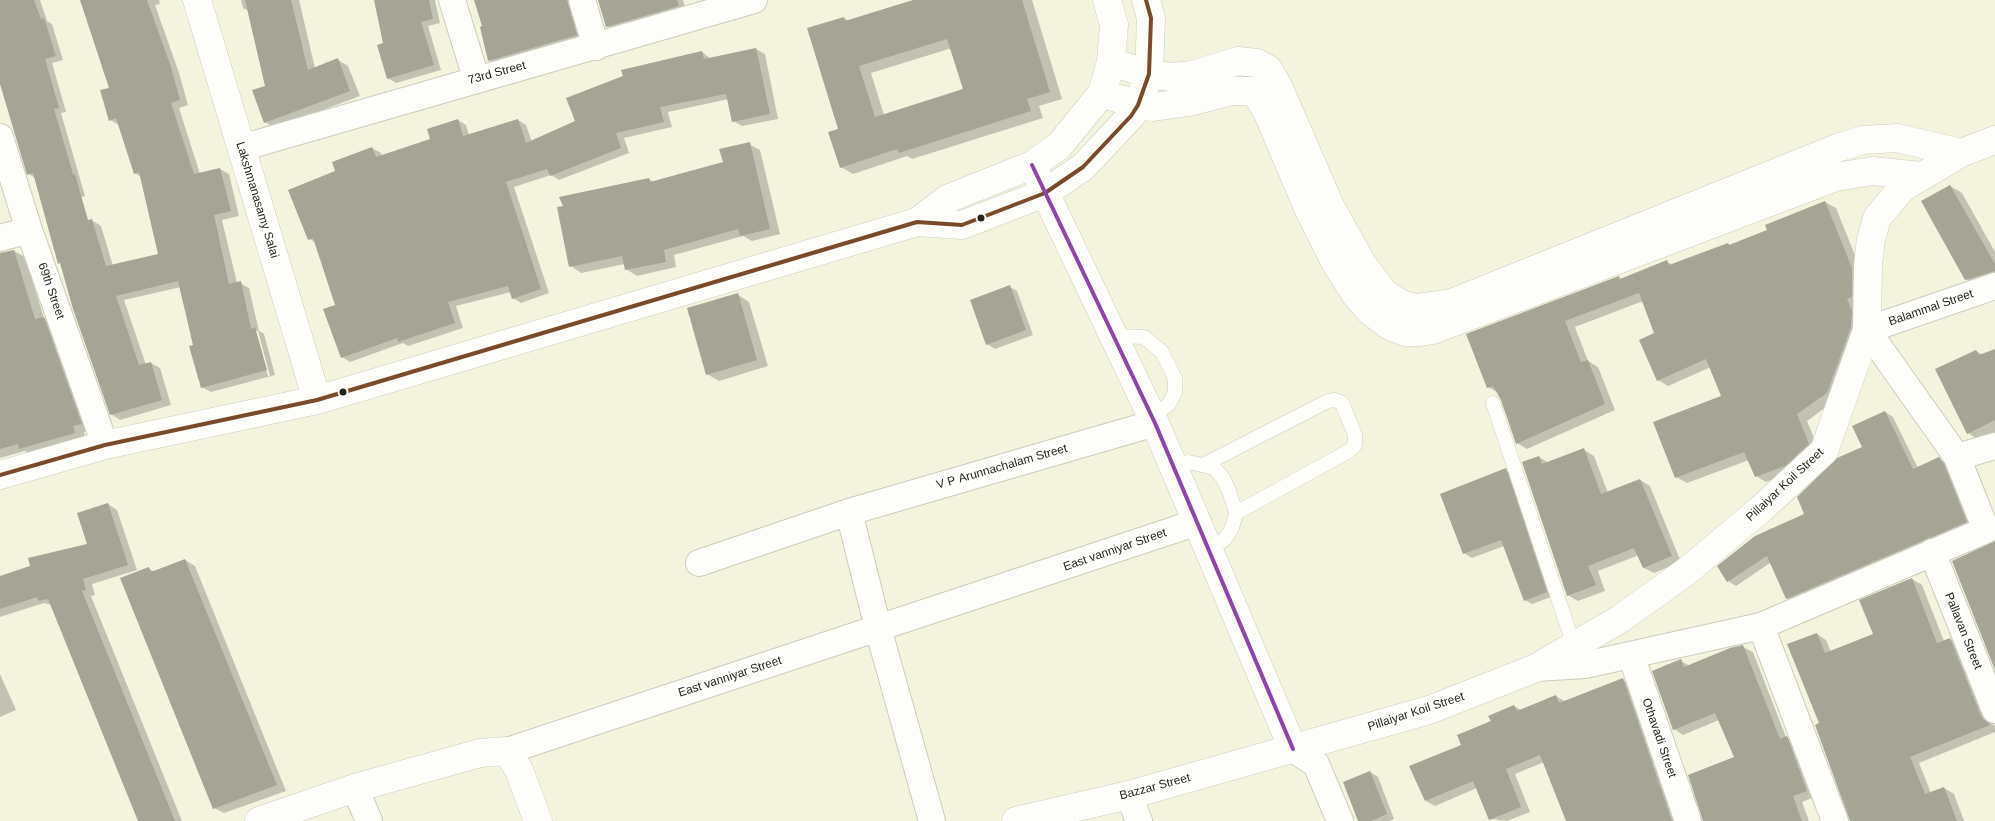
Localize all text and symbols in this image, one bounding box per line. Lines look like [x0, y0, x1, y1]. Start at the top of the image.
street label: 73rd Street [466, 58, 528, 88]
street label: Lakshmanasamy Salai [232, 140, 282, 260]
unlabelled marker [976, 213, 986, 223]
street label: 69th Street [35, 261, 67, 321]
street label: Balammal Street [1887, 287, 1975, 329]
unlabelled marker [338, 387, 348, 397]
street label: V P Arunnachalam Street [935, 441, 1069, 493]
street label: Pillaiyar Koil Street [1743, 445, 1827, 525]
street label: East vanniyar Street [1062, 526, 1168, 574]
street label: Pallavan Street [1941, 591, 1985, 671]
street label: East vanniyar Street [676, 653, 784, 701]
street label: Pillaiyar Koil Street [1366, 690, 1466, 734]
street label: Othavadi Street [1639, 696, 1679, 780]
street label: Bazzar Street [1118, 771, 1192, 803]

